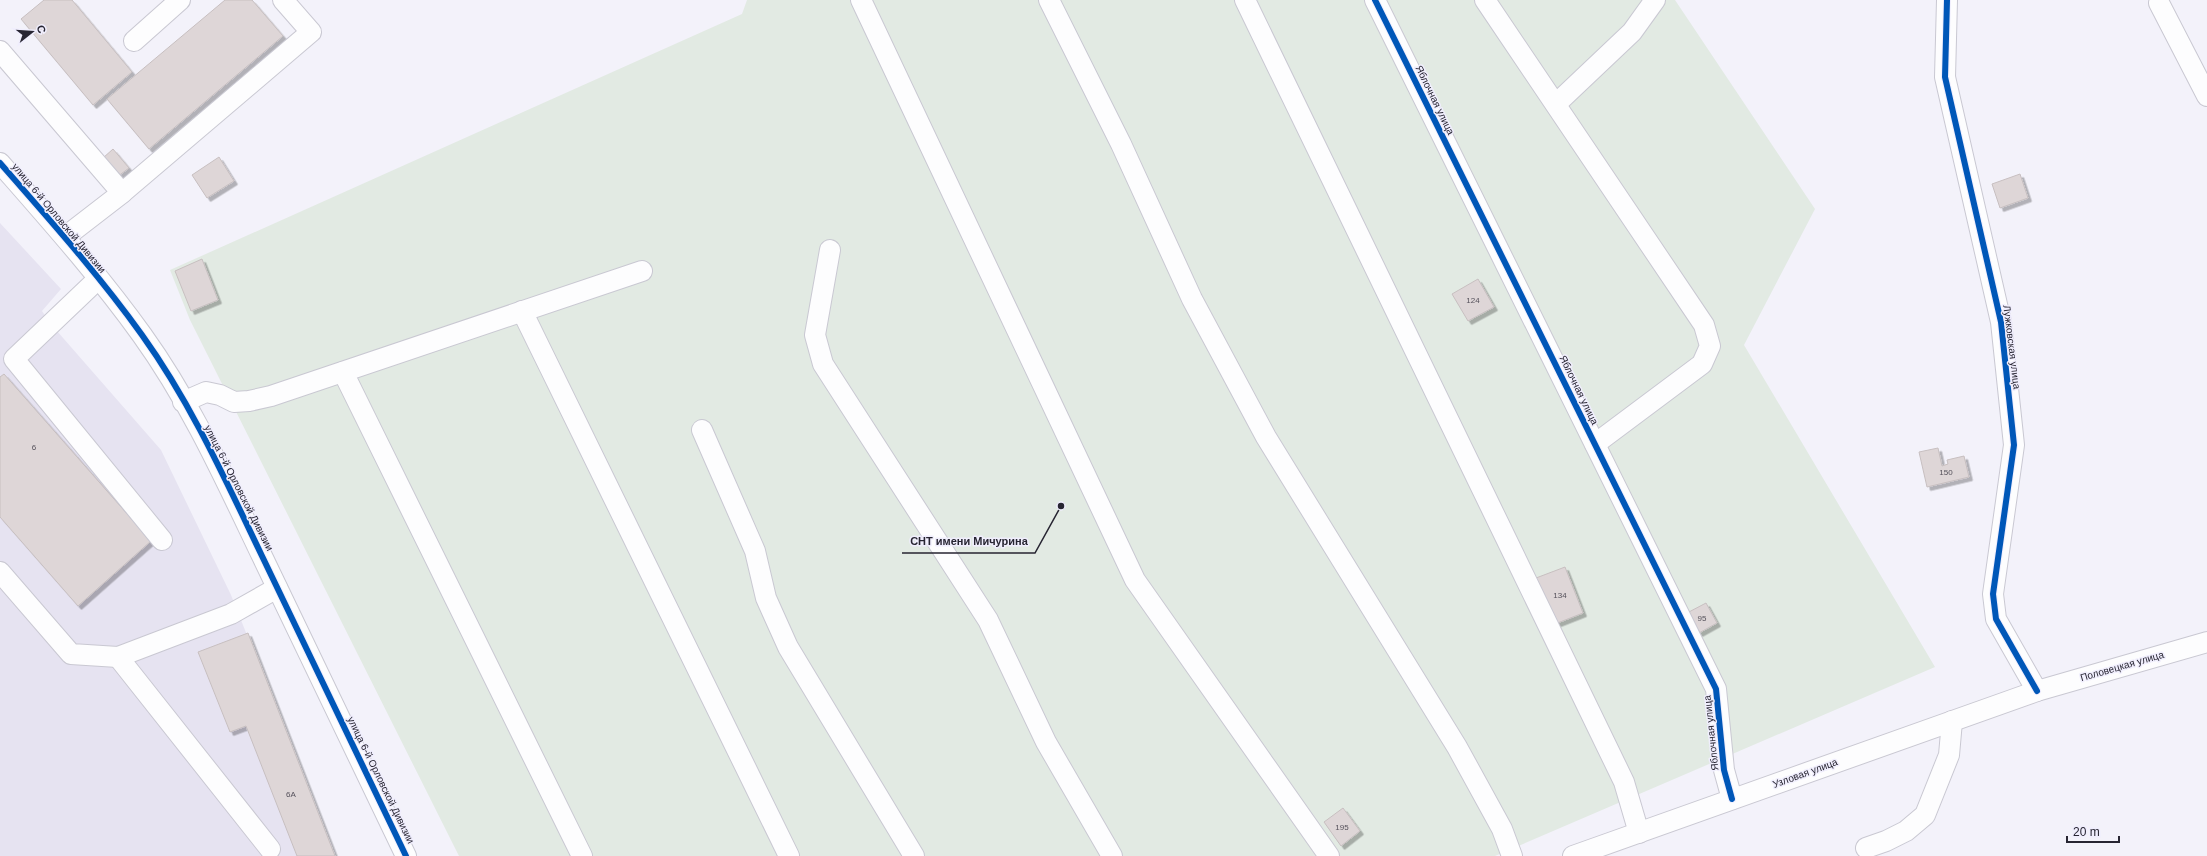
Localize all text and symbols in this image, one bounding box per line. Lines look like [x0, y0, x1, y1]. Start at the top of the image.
north arrow [12, 12, 52, 52]
text: С [35, 24, 48, 35]
street label: Яблочная улица [1413, 64, 1457, 137]
street label: улица 6-й Орловской Дивизии [10, 161, 108, 275]
house number: 124 [1466, 296, 1480, 305]
street label: Лужковская улица [2001, 304, 2023, 390]
street label: Яблочная улица [1557, 354, 1601, 427]
street label: улица 6-й Орловской Дивизии [202, 423, 276, 553]
house number: 6 [32, 443, 37, 452]
house number: 150 [1939, 468, 1953, 477]
callout: СНТ имени Мичурина [902, 530, 1035, 553]
text: СНТ имени Мичурина [910, 535, 1029, 547]
house number: 134 [1553, 591, 1567, 600]
house number: 95 [1698, 614, 1707, 623]
street label: Половецкая улица [2079, 649, 2165, 683]
street label: Яблочная улица [1702, 694, 1720, 771]
street label: улица 6-й Орловской Дивизии [345, 715, 417, 845]
street label: Узловая улица [1771, 756, 1839, 790]
house number: 6А [286, 790, 297, 799]
scale bar [2067, 818, 2119, 844]
house number: 195 [1335, 823, 1349, 832]
text: 20 m [2073, 825, 2100, 839]

